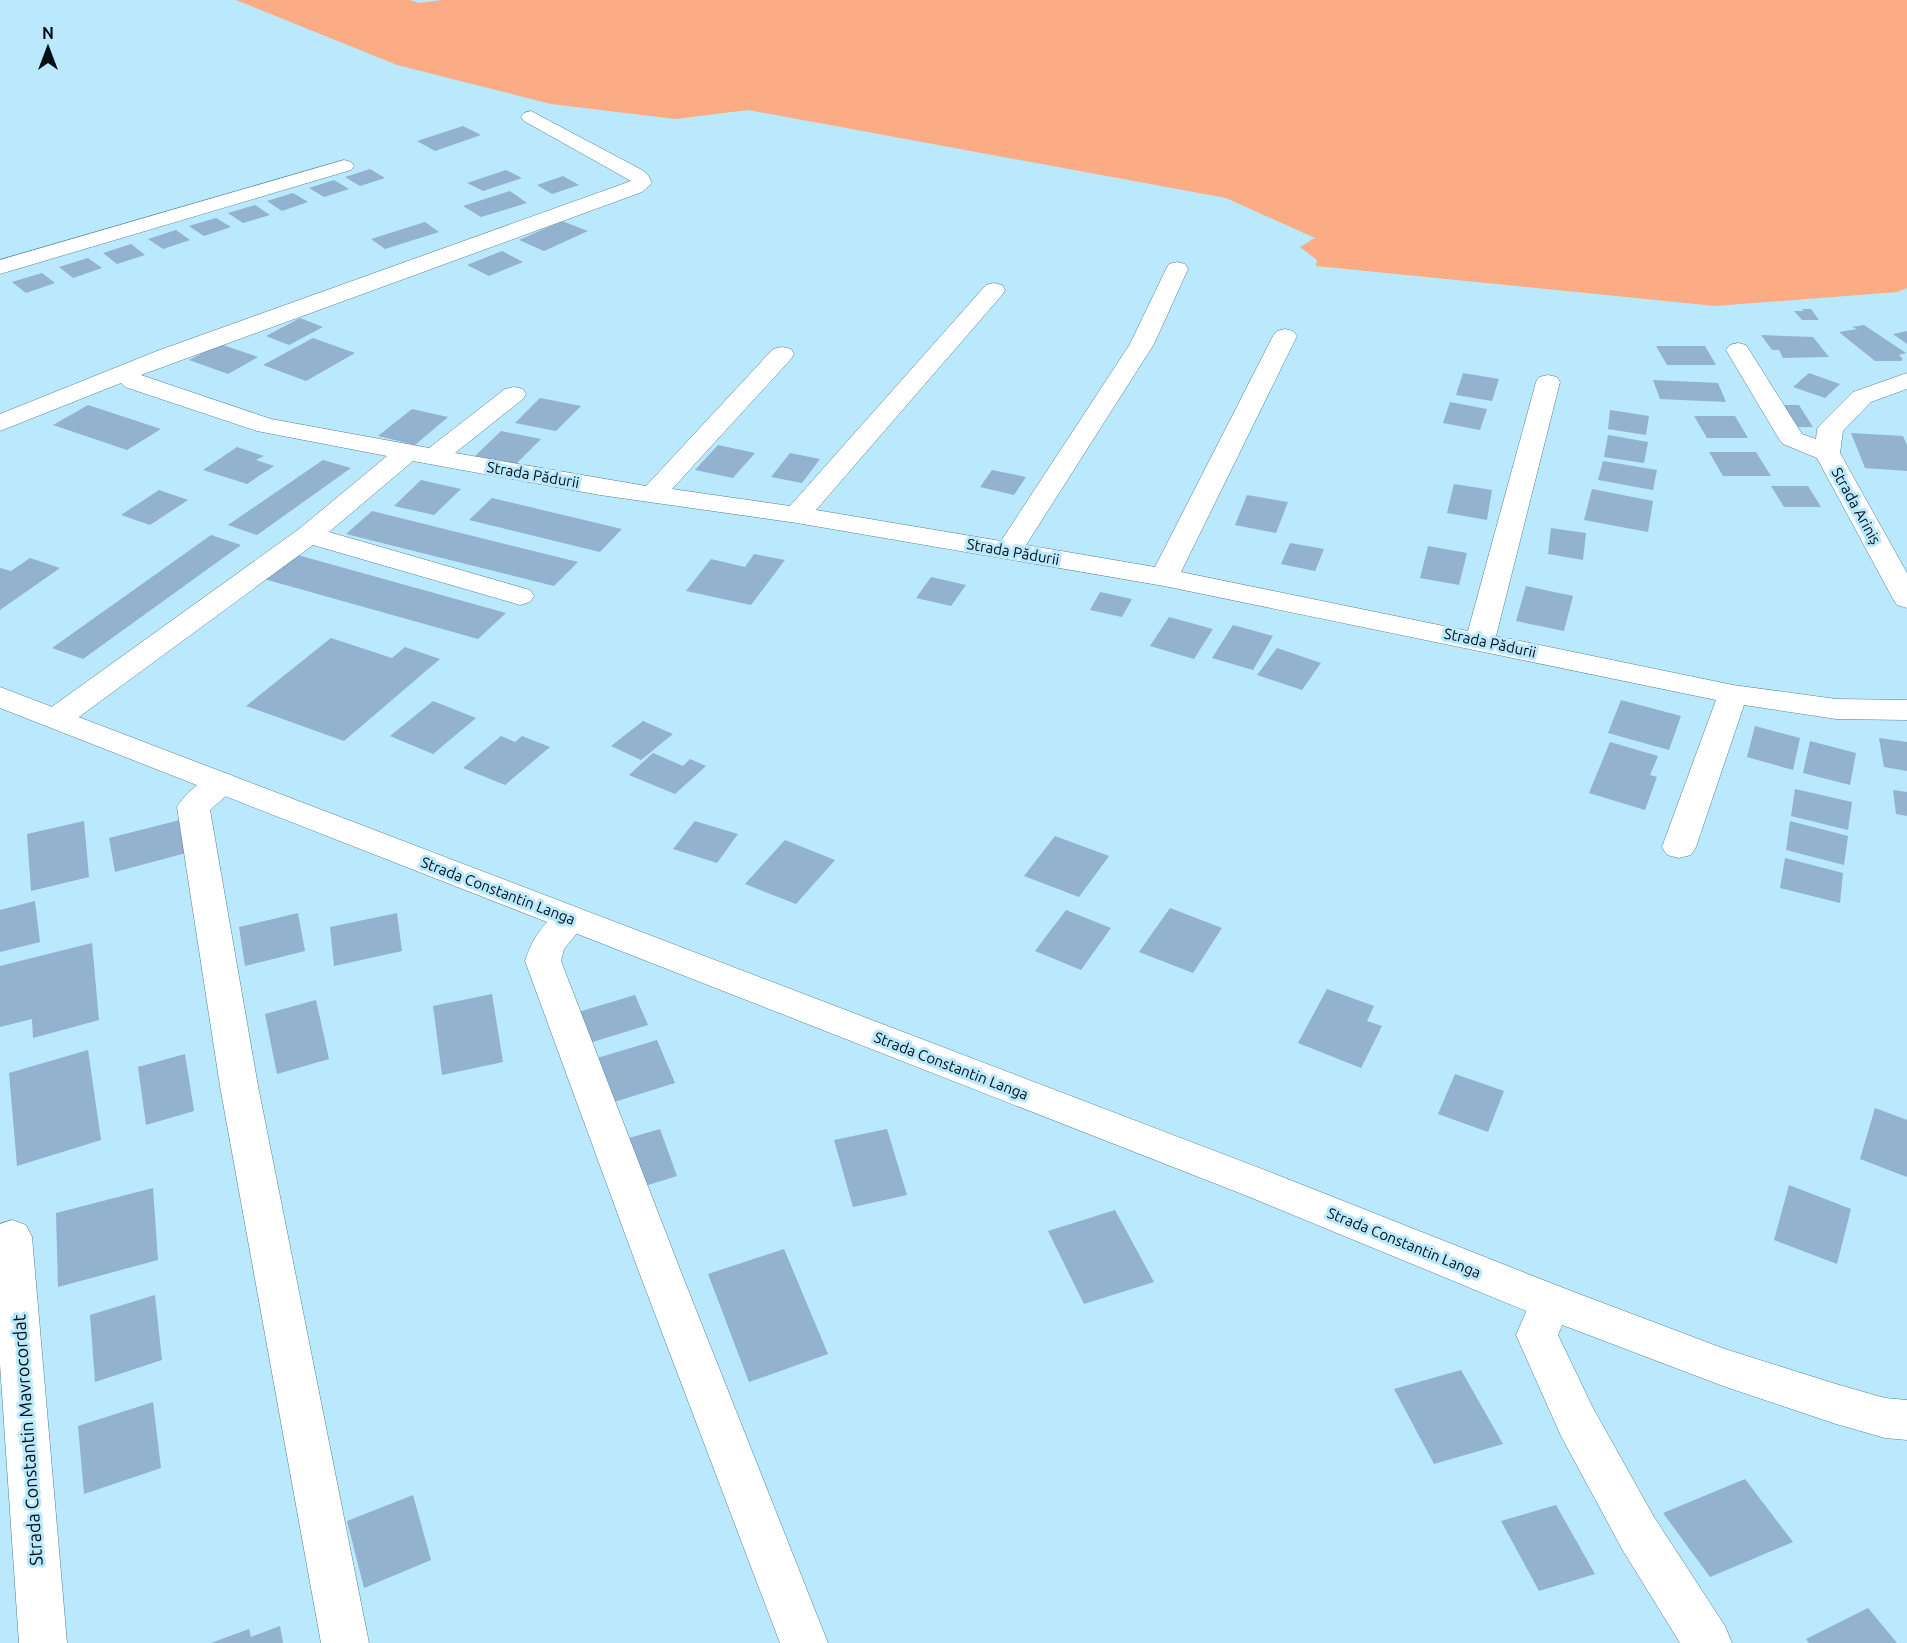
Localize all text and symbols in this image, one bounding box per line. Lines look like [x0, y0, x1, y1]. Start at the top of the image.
north arrow [18, 18, 78, 78]
text: N [42, 24, 54, 42]
street label: Strada Pădurii [485, 458, 581, 491]
street label: Strada Ariniș [1828, 465, 1884, 547]
street label: Strada Pădurii [965, 535, 1061, 568]
street label: Strada Pădurii [1442, 624, 1538, 661]
street label: Strada Constantin Langa [419, 853, 578, 928]
street label: Strada Constantin Langa [872, 1028, 1031, 1103]
street label: Strada Constantin Langa [1325, 1204, 1483, 1281]
street label: Strada Constantin Mavrocordat [8, 1314, 46, 1566]

